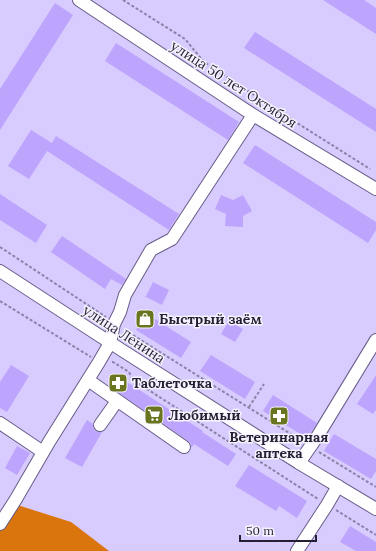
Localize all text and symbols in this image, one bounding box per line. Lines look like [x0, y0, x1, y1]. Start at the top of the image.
street label: улица 50 лет Октября [167, 36, 301, 132]
street label: улица Ленина [79, 301, 169, 367]
shop icon: Быстрый заём [134, 308, 156, 330]
place label: Быстрый заём [159, 310, 262, 328]
pharmacy icon: Таблеточка [107, 372, 129, 394]
place label: Таблеточка [132, 374, 213, 392]
supermarket icon: Любимый [143, 404, 165, 426]
pharmacy icon: Ветеринарная аптека [268, 405, 290, 427]
place label: Любимый [168, 406, 241, 424]
place label: Ветеринарная аптека [229, 428, 329, 462]
scale bar [240, 517, 316, 543]
text: 50 m [246, 523, 274, 538]

